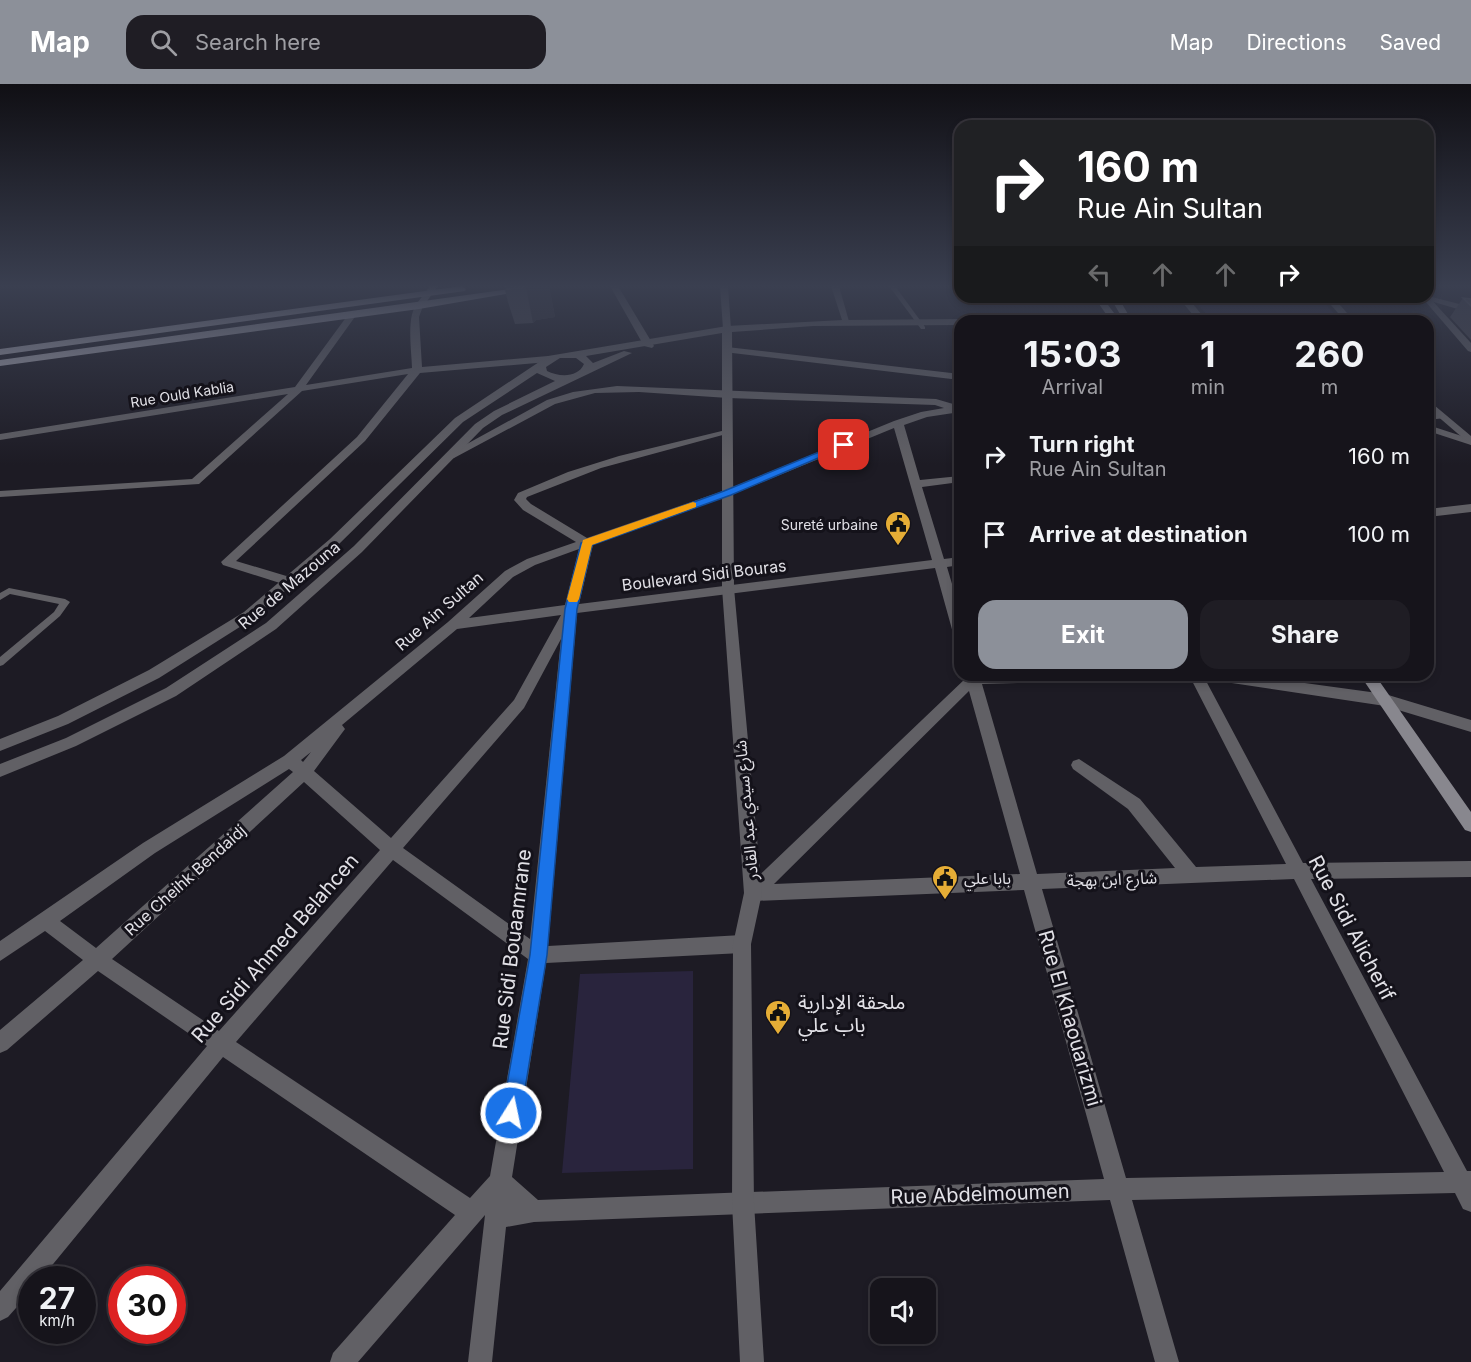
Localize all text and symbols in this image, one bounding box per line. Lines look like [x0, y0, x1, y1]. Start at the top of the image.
search box [126, 15, 546, 69]
text: Map [30, 25, 90, 59]
icon: search [147, 26, 180, 59]
text: Search here [195, 29, 321, 55]
text: Map [1170, 30, 1213, 55]
text: Directions [1246, 30, 1347, 55]
text: Saved [1380, 30, 1441, 55]
text: 160 m [1077, 141, 1199, 192]
icon: right [978, 144, 1056, 222]
text: Rue Ain Sultan [1077, 192, 1263, 225]
icon: left [1083, 258, 1116, 291]
icon: ahead [1146, 258, 1179, 291]
icon: ahead [1209, 258, 1242, 291]
icon: right [1272, 258, 1305, 291]
text: 15:03 [1023, 332, 1121, 376]
text: 1 [1200, 332, 1216, 376]
text: 260 [1294, 332, 1365, 376]
text: Arrival [1042, 375, 1103, 399]
text: min [1191, 375, 1225, 399]
text: m [1321, 375, 1338, 399]
street label: Rue Ould Kablia [129, 377, 235, 411]
pin [818, 419, 869, 470]
icon: arrive [827, 428, 860, 461]
text: Turn right [1029, 431, 1135, 457]
icon: right [978, 440, 1011, 473]
text: 160 m [1348, 443, 1410, 469]
text: Rue Ain Sultan [1029, 457, 1167, 481]
public building icon: Sureté urbaine [883, 509, 913, 547]
place label: Sureté urbaine [781, 516, 878, 533]
icon: arrive [978, 518, 1011, 551]
text: Arrive at destination [1029, 521, 1248, 547]
text: 100 m [1348, 521, 1410, 547]
street label: Rue de Mazouna [234, 537, 344, 633]
street label: Boulevard Sidi Bouras [621, 555, 787, 595]
street label: Rue Ain Sultan [391, 567, 487, 655]
button: Exit [978, 600, 1188, 669]
button: Share [1200, 600, 1410, 669]
street label: شارع سيدي عبد القادر [730, 739, 765, 882]
street label: Rue Cheihk Bendaidj [120, 820, 250, 940]
street label: Rue Sidi Bouaamrane [488, 848, 536, 1050]
street label: Rue Sidi Ahmed Belahcen [186, 849, 364, 1047]
street label: Rue Sidi Alicherif [1304, 851, 1401, 1005]
public building icon: بابا علي [930, 863, 960, 901]
street label: شارع ابن بهجة [1066, 867, 1158, 894]
place label: بابا علي [964, 868, 1011, 891]
street label: Rue El Khaouarizmi [1033, 927, 1107, 1109]
place label: ملحقة الإدارية باب علي [798, 990, 906, 1041]
public building icon: ملحقة الإدارية باب علي [763, 998, 793, 1036]
position arrow [479, 1081, 543, 1145]
street label: Rue Abdelmoumen [890, 1179, 1070, 1209]
speed limit sign: 30 [108, 1266, 186, 1344]
map controls [870, 1278, 936, 1344]
button: sound [870, 1278, 936, 1344]
text: 27 [39, 1280, 75, 1316]
text: km/h [39, 1311, 75, 1330]

